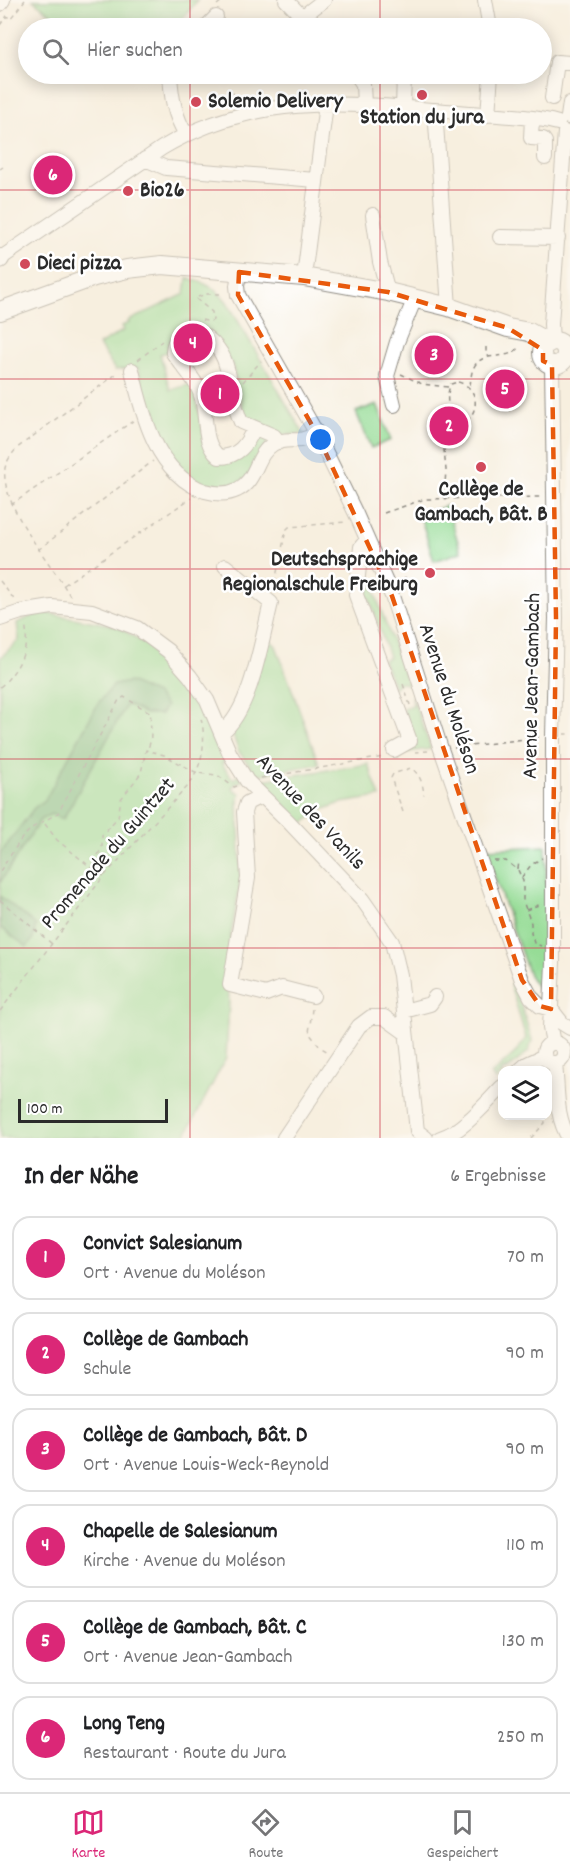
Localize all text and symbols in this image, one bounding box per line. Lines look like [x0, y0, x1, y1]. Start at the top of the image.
search box [18, 18, 552, 84]
icon: search [39, 35, 72, 68]
text: Hier suchen [87, 36, 183, 67]
place label: Solemio Delivery [208, 87, 344, 118]
marker: Station du jura [415, 88, 429, 102]
marker: Solemio Delivery [189, 95, 203, 109]
place label: Station du jura [360, 103, 485, 134]
pin: 6 [34, 152, 72, 198]
place label: Bio26 [140, 176, 185, 207]
marker: Bio26 [121, 184, 135, 198]
place label: Dieci pizza [37, 249, 122, 280]
marker: Dieci pizza [18, 257, 32, 271]
pin: 4 [174, 320, 212, 366]
pin: 3 [414, 332, 454, 378]
pin: 5 [486, 366, 524, 412]
pin: 1 [200, 372, 240, 416]
pin: 2 [430, 404, 468, 448]
your location [306, 425, 335, 454]
marker: Collège de Gambach, Bât. B [474, 460, 488, 474]
place label: Collège de Gambach, Bât. B [414, 475, 548, 531]
place label: Deutschsprachige Regionalschule Freiburg [222, 545, 418, 601]
marker: Deutschsprachige Regionalschule Freiburg [423, 566, 437, 580]
street label: Avenue Jean-Gambach [516, 593, 550, 779]
street label: Avenue du Moléson [409, 620, 487, 778]
street label: Avenue des Vanils [248, 748, 372, 878]
street label: Promenade du Guintzet [34, 771, 184, 937]
map controls [498, 1066, 552, 1120]
button: layers [498, 1066, 552, 1120]
scale bar [18, 1096, 168, 1124]
text: 100 m [27, 1098, 63, 1121]
text: In der Nähe [24, 1159, 138, 1196]
text: 6 Ergebnisse [450, 1163, 546, 1191]
text: Convict Salesianum [83, 1229, 242, 1260]
text: 1 [43, 1244, 48, 1272]
text: 70 m [507, 1244, 544, 1272]
text: Ort · Avenue du Moléson [83, 1260, 265, 1288]
text: Collège de Gambach [83, 1325, 248, 1356]
text: 2 [41, 1340, 50, 1368]
text: 90 m [506, 1340, 544, 1368]
text: Schule [83, 1356, 131, 1384]
text: Collège de Gambach, Bât. D [83, 1421, 307, 1452]
text: 3 [41, 1436, 50, 1464]
text: 90 m [506, 1436, 544, 1464]
text: Ort · Avenue Louis-Weck-Reynold [83, 1452, 329, 1480]
text: Chapelle de Salesianum [83, 1517, 278, 1548]
text: 4 [41, 1532, 50, 1560]
text: 110 m [506, 1532, 544, 1560]
text: Kirche · Avenue du Moléson [83, 1548, 286, 1576]
text: Collège de Gambach, Bât. C [83, 1613, 307, 1644]
text: 5 [41, 1628, 50, 1656]
text: 130 m [502, 1628, 544, 1656]
text: Ort · Avenue Jean-Gambach [83, 1644, 292, 1672]
text: Long Teng [83, 1709, 165, 1740]
text: 6 [41, 1724, 50, 1752]
text: 250 m [497, 1724, 544, 1752]
text: Restaurant · Route du Jura [83, 1740, 286, 1768]
tab: Karte [72, 1806, 105, 1865]
tab: Route [249, 1806, 283, 1865]
tab: Gespeichert [427, 1806, 498, 1865]

